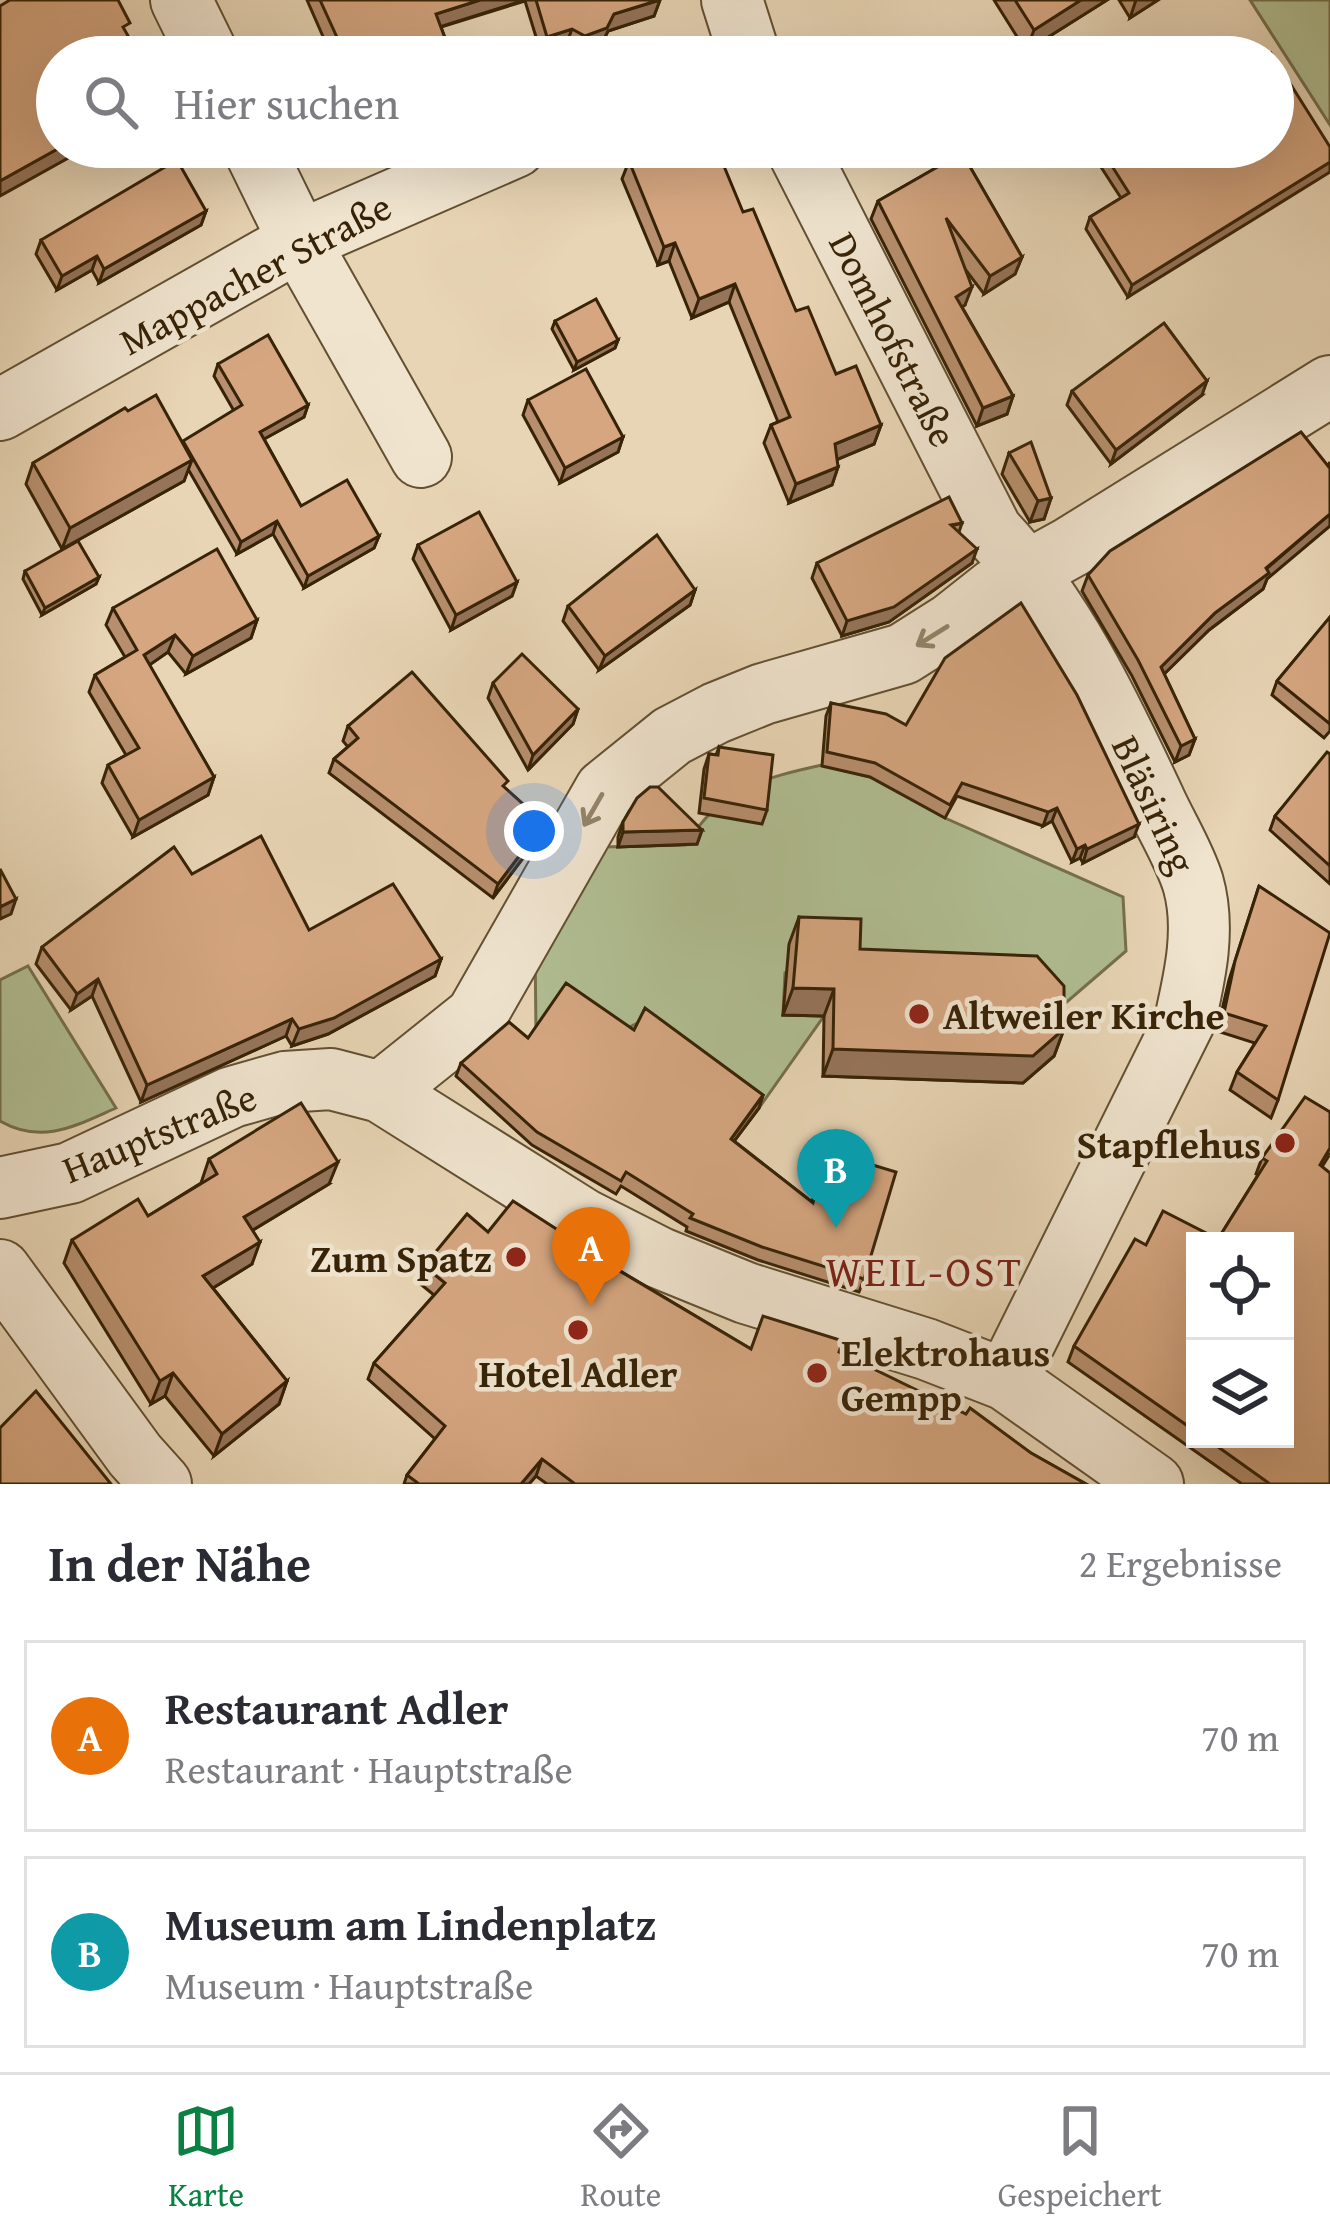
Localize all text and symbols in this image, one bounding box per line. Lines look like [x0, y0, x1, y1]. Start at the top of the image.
search box [36, 36, 1294, 168]
icon: search [78, 69, 144, 135]
text: Hier suchen [174, 70, 399, 135]
street label: Mappacher Straße [109, 177, 401, 369]
street label: Domhofstraße [815, 222, 973, 456]
one-way arrow [916, 624, 950, 648]
street label: Bläsiring [1098, 726, 1212, 883]
one-way arrow [581, 792, 605, 827]
your location [504, 801, 564, 861]
place label: Altweiler Kirche [943, 986, 1225, 1043]
marker: Altweiler Kirche [906, 1001, 932, 1027]
street label: Hauptstraße [53, 1067, 265, 1197]
place label: Stapflehus [1077, 1115, 1261, 1172]
pin: B [797, 1129, 875, 1228]
marker: Stapflehus [1272, 1130, 1298, 1156]
pin: A [552, 1207, 630, 1306]
place label: Zum Spatz [310, 1229, 492, 1286]
map controls [1186, 1232, 1294, 1448]
button: locate [1186, 1232, 1294, 1340]
district label: WEIL-OST [826, 1240, 1024, 1301]
marker: Zum Spatz [503, 1244, 529, 1270]
marker: Hotel Adler [565, 1317, 591, 1343]
place label: Elektrohaus Gempp [841, 1323, 1050, 1425]
button: layers [1186, 1340, 1294, 1448]
place label: Hotel Adler [479, 1344, 677, 1401]
marker: Elektrohaus Gempp [804, 1360, 830, 1386]
text: In der Nähe [48, 1525, 311, 1600]
text: 2 Ergebnisse [1079, 1534, 1282, 1591]
text: Restaurant Adler [165, 1675, 508, 1740]
text: A [78, 1708, 102, 1765]
text: 70 m [1201, 1708, 1279, 1765]
text: Restaurant · Hauptstraße [165, 1740, 573, 1797]
text: Museum am Lindenplatz [165, 1891, 656, 1956]
text: B [78, 1924, 102, 1981]
text: 70 m [1201, 1924, 1279, 1981]
text: Museum · Hauptstraße [165, 1956, 533, 2013]
tab: Karte [168, 2098, 244, 2218]
tab: Route [581, 2098, 661, 2218]
tab: Gespeichert [998, 2098, 1162, 2218]

